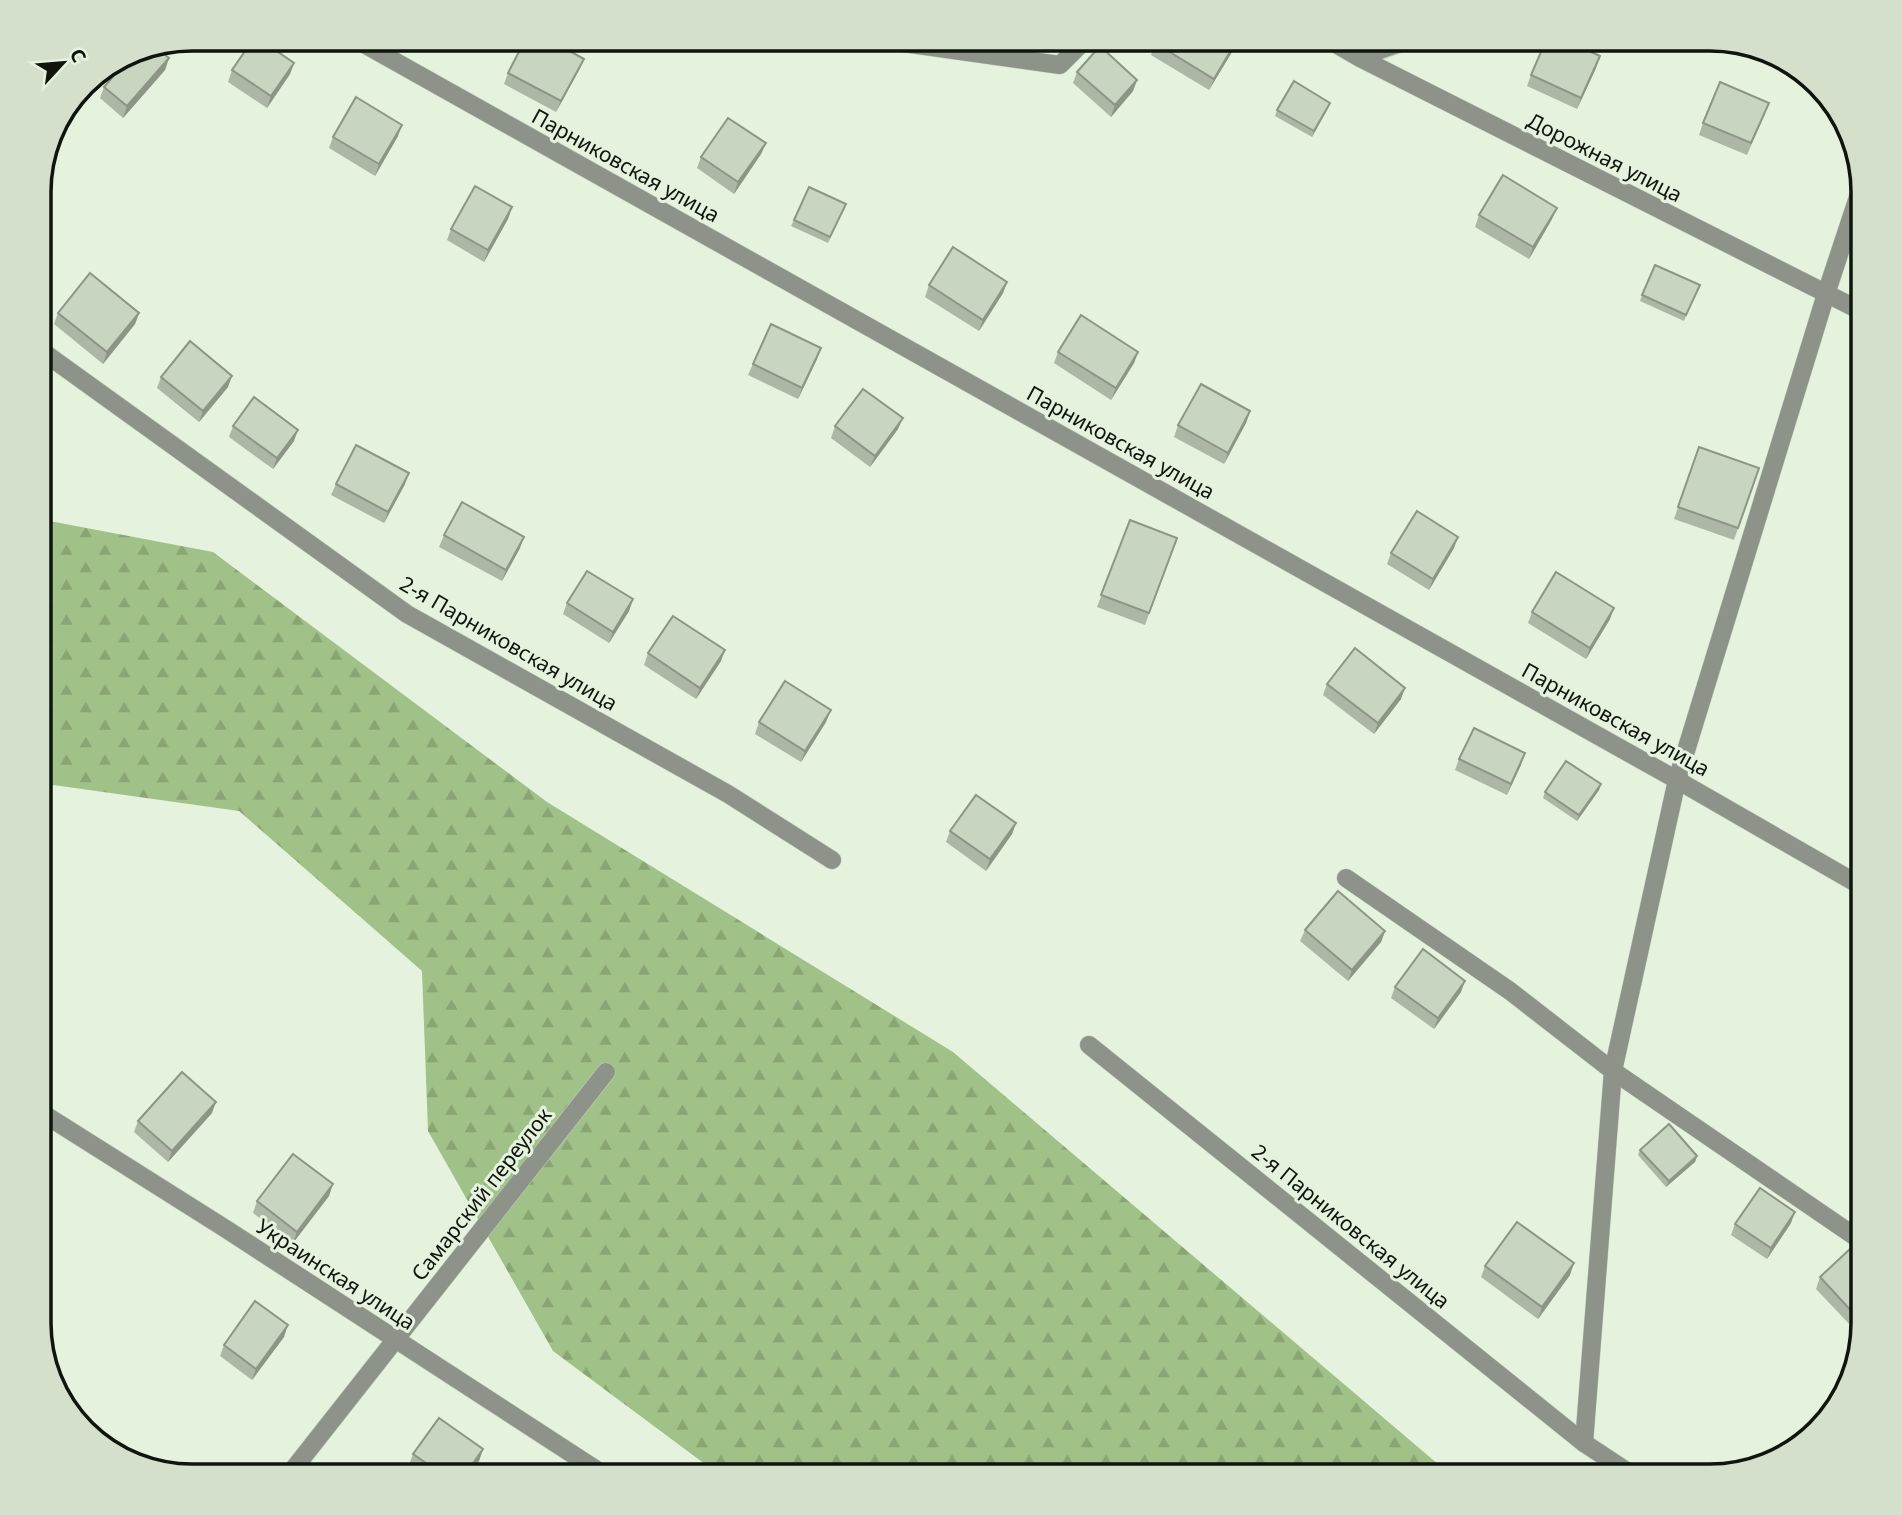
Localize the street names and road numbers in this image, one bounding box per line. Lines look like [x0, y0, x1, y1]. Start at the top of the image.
street label: Парниковская улица [527, 102, 725, 228]
street label: Дорожная улица [1523, 106, 1687, 208]
street label: Парниковская улица [1022, 379, 1220, 505]
street label: 2-я Парниковская улица [395, 569, 623, 717]
street label: Парниковская улица [1517, 656, 1715, 782]
street label: Самарский переулок [405, 1102, 557, 1286]
street label: 2-я Парниковская улица [1246, 1137, 1456, 1315]
street label: Украинская улица [251, 1212, 421, 1336]

